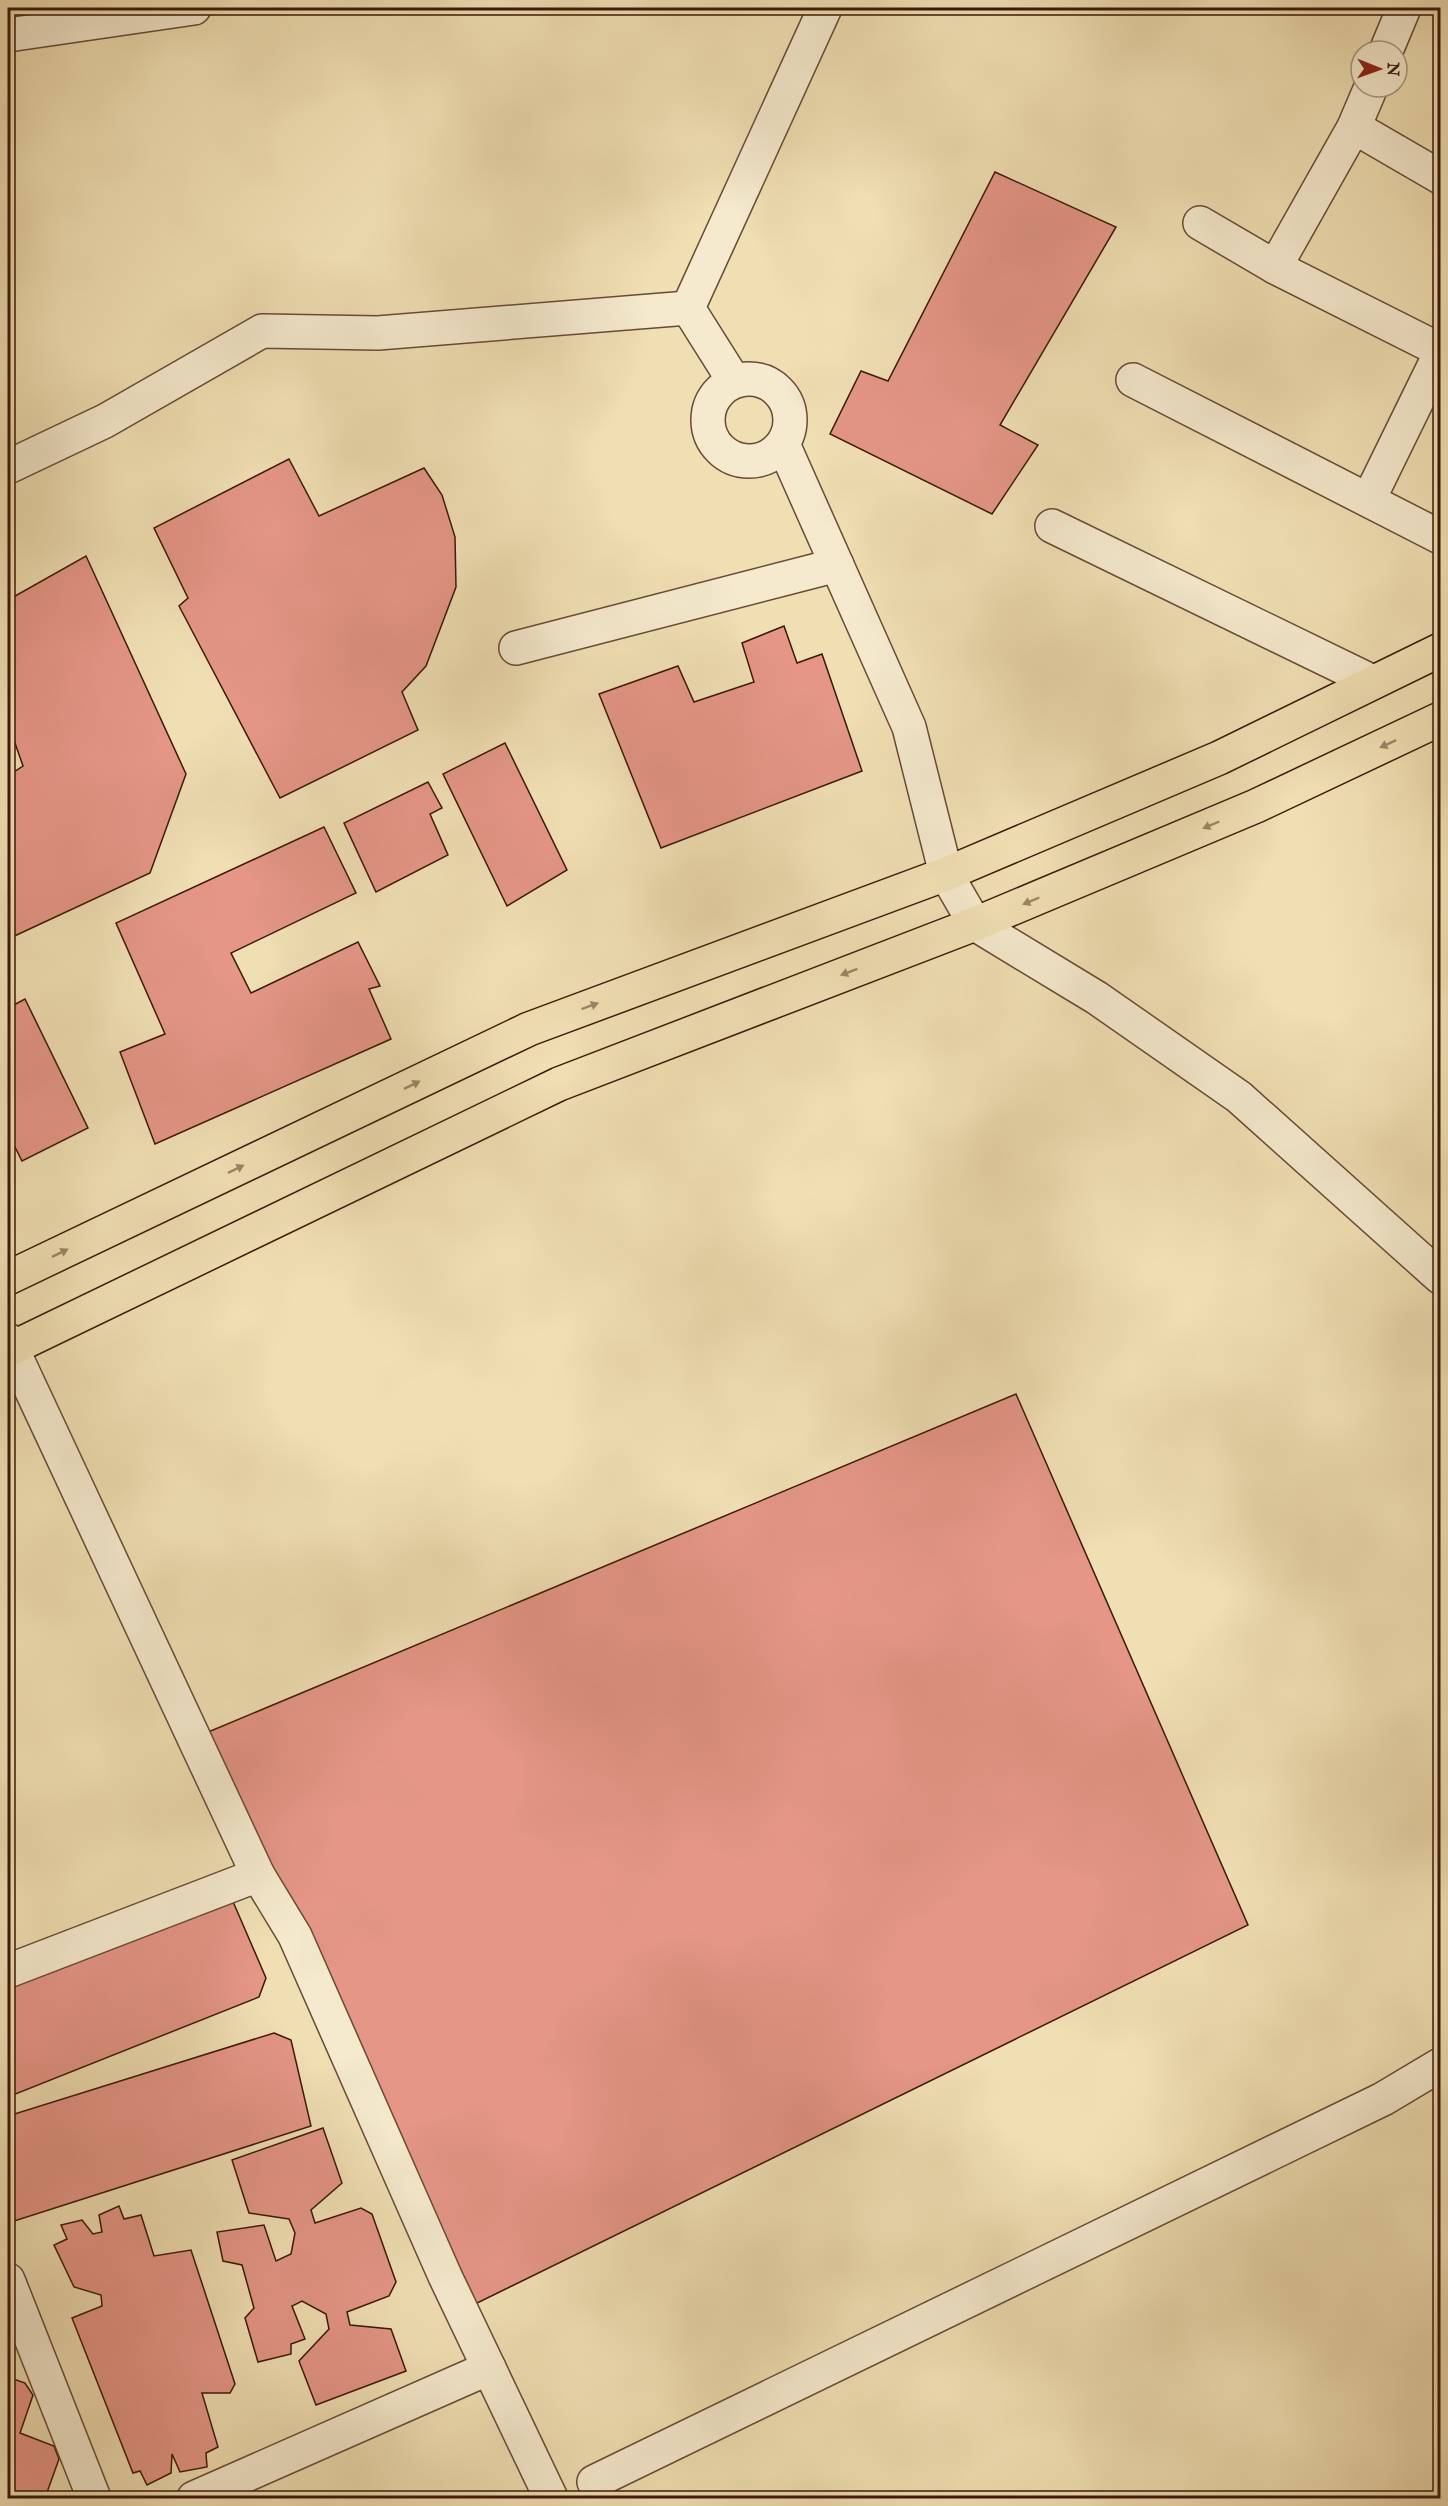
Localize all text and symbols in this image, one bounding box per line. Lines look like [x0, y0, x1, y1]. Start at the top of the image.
north arrow [1349, 39, 1409, 99]
text: N [1382, 61, 1402, 76]
one-way arrow [1379, 739, 1396, 748]
one-way arrow [1201, 820, 1219, 830]
one-way arrow [1021, 896, 1039, 906]
one-way arrow [840, 968, 858, 978]
one-way arrow [581, 1001, 599, 1010]
one-way arrow [403, 1080, 421, 1090]
one-way arrow [228, 1164, 245, 1174]
one-way arrow [52, 1249, 69, 1258]

